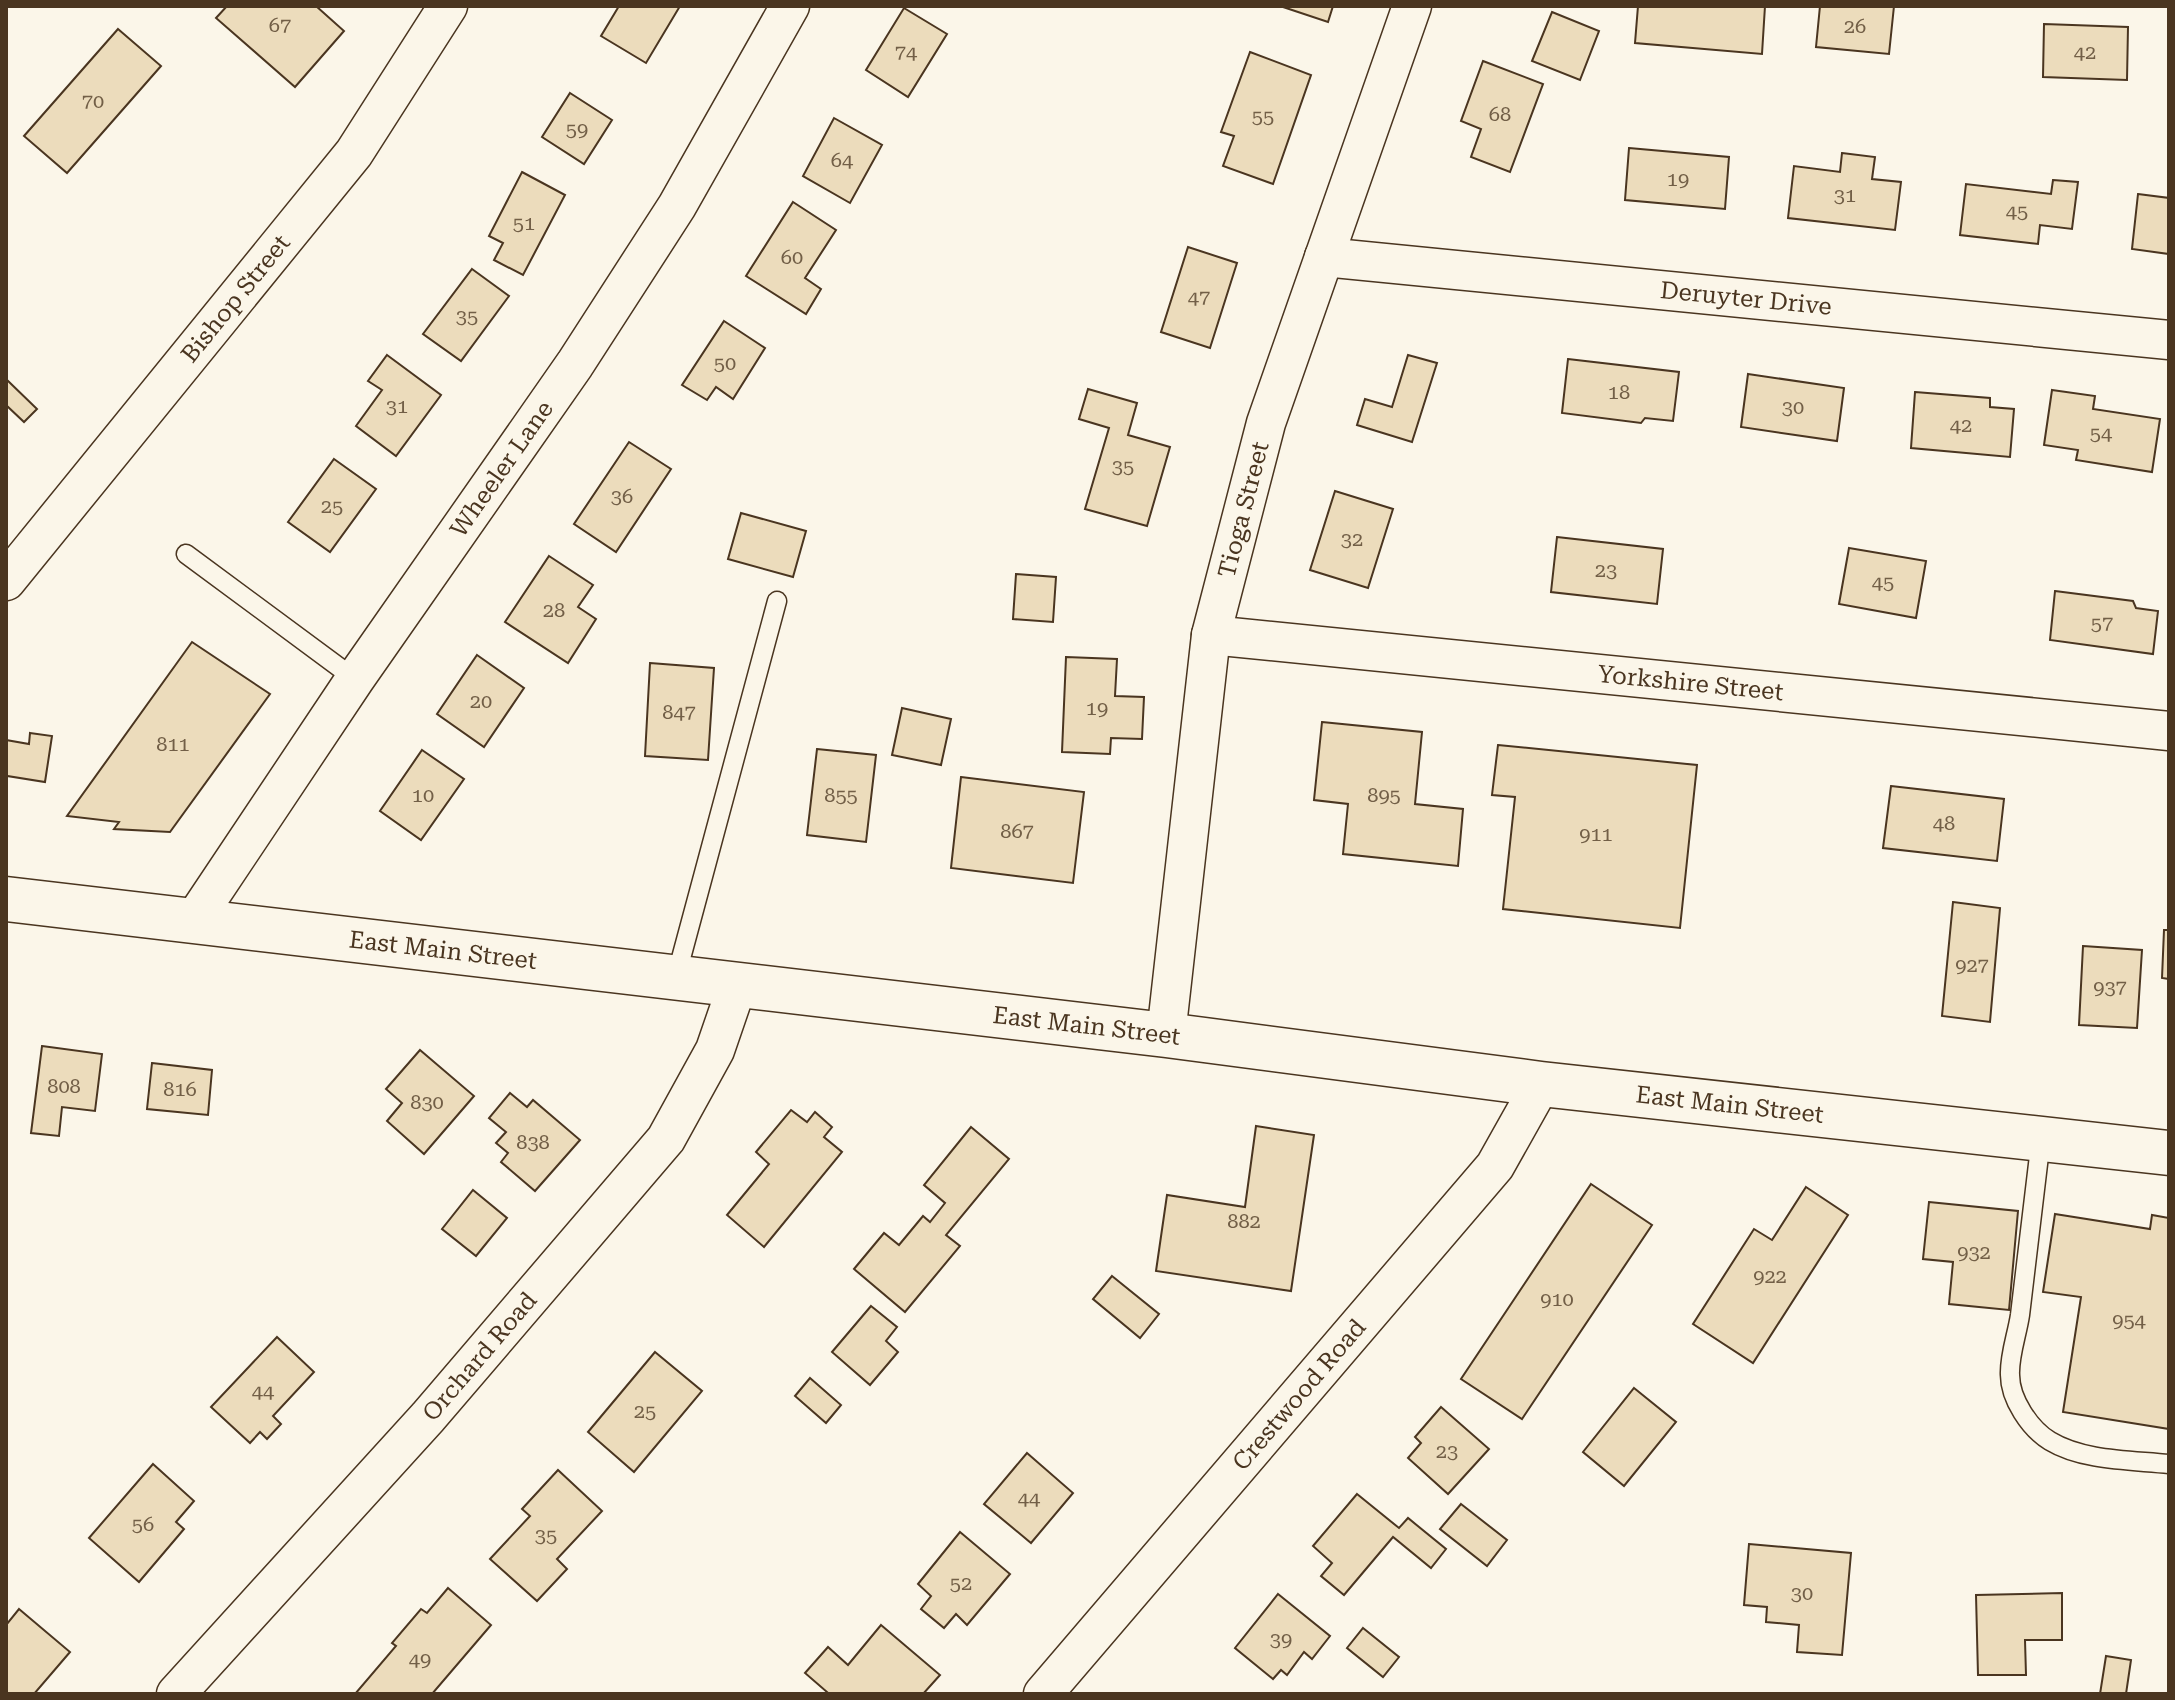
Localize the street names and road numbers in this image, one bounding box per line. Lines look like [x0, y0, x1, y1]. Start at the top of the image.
street label: Bishop Street [176, 229, 296, 368]
street label: Deruyter Drive [1659, 276, 1833, 321]
street label: Wheeler Lane [444, 395, 559, 543]
street label: Tioga Street [1212, 439, 1275, 581]
street label: Yorkshire Street [1596, 660, 1785, 706]
street label: East Main Street [348, 925, 538, 975]
street label: East Main Street [991, 1001, 1182, 1051]
street label: East Main Street [1634, 1081, 1825, 1129]
street label: Orchard Road [417, 1286, 543, 1427]
street label: Crestwood Road [1227, 1313, 1372, 1476]

